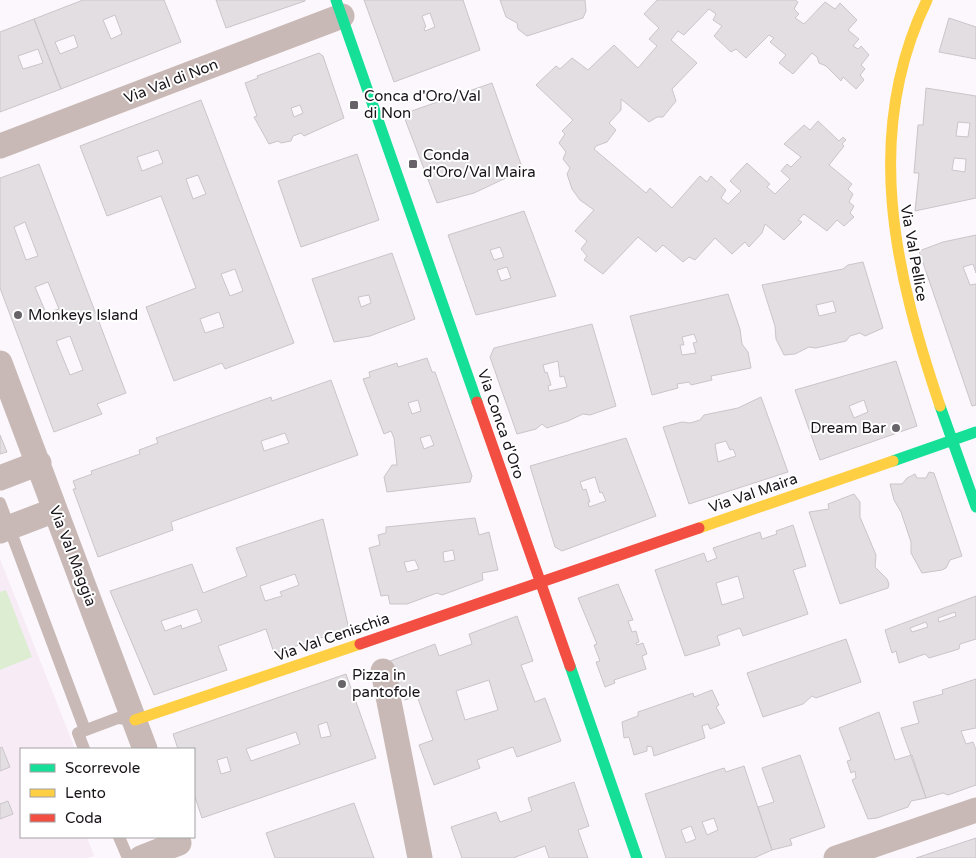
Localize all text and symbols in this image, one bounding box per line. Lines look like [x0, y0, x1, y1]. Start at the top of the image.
street label: Via Val di Non [121, 55, 221, 107]
place label: Conca d'Oro/Val di Non [364, 87, 481, 122]
marker: Conca d'Oro/Val di Non [348, 99, 360, 111]
place label: Conda d'Oro/Val Maira [423, 146, 536, 181]
marker: Conda d'Oro/Val Maira [407, 158, 419, 170]
street label: Via Val Pellice [897, 203, 931, 303]
place label: Monkeys Island [28, 306, 138, 324]
marker: Monkeys Island [12, 309, 24, 321]
street label: Via Conca d'Oro [474, 367, 528, 481]
place label: Dream Bar [810, 419, 886, 437]
marker: Dream Bar [890, 422, 902, 434]
street label: Via Val Maira [706, 469, 800, 517]
street label: Via Val Maggia [46, 503, 100, 609]
street label: Via Val Cenischia [272, 609, 392, 665]
place label: Pizza in pantofole [352, 666, 420, 701]
marker: Pizza in pantofole [336, 678, 348, 690]
legend [20, 748, 195, 838]
text: Scorrevole [65, 759, 140, 777]
text: Lento [65, 784, 106, 802]
text: Coda [65, 809, 102, 827]

